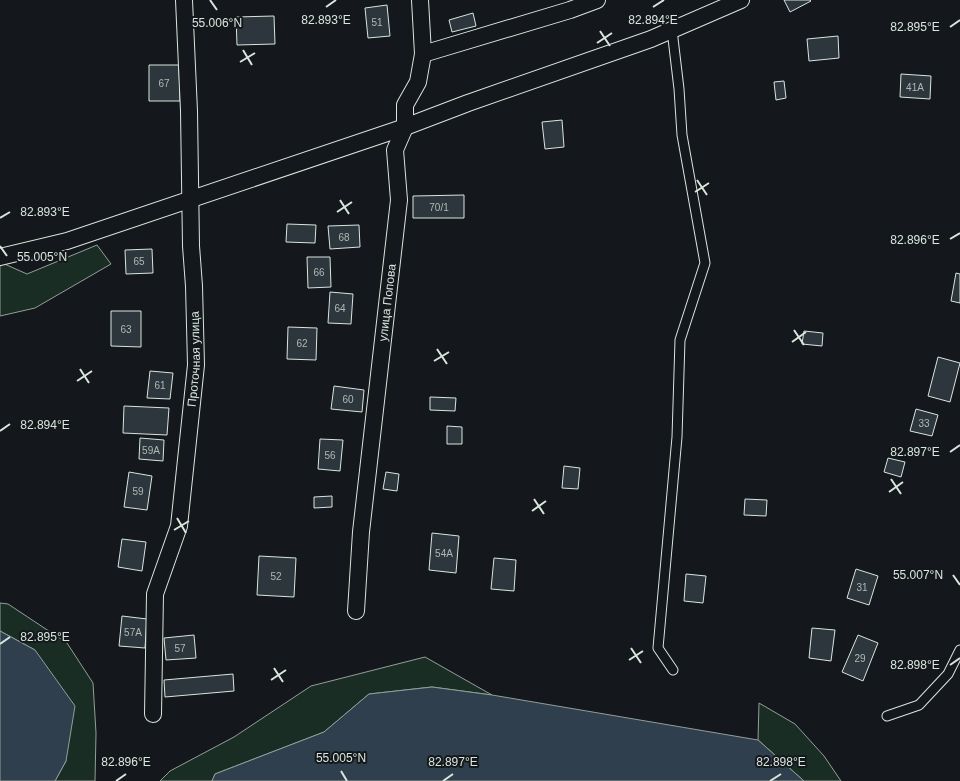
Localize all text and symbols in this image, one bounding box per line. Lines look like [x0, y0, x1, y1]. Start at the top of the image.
text: 82.893°E [301, 13, 351, 27]
text: 82.894°E [628, 13, 678, 27]
text: 55.006°N [192, 16, 242, 30]
house number: 51 [371, 17, 383, 28]
text: 82.895°E [890, 20, 940, 34]
house number: 67 [158, 78, 170, 89]
house number: 41А [906, 82, 924, 93]
house number: 70/1 [429, 202, 449, 213]
text: 82.893°E [20, 205, 70, 219]
house number: 68 [338, 232, 350, 243]
text: 82.896°E [890, 233, 940, 247]
text: 55.005°N [17, 250, 67, 264]
house number: 65 [133, 256, 145, 267]
street label: улица Попова [376, 263, 399, 342]
house number: 66 [313, 267, 325, 278]
house number: 64 [334, 303, 346, 314]
street label: Проточная улица [185, 311, 203, 408]
house number: 63 [120, 324, 132, 335]
house number: 62 [296, 338, 308, 349]
house number: 61 [154, 380, 166, 391]
house number: 60 [342, 394, 354, 405]
text: 82.894°E [20, 418, 70, 432]
house number: 33 [918, 418, 930, 429]
house number: 59А [142, 445, 160, 456]
text: 82.897°E [890, 445, 940, 459]
house number: 56 [324, 450, 336, 461]
house number: 59 [132, 486, 144, 497]
house number: 54А [435, 548, 453, 559]
text: 55.007°N [893, 568, 943, 582]
house number: 52 [270, 571, 282, 582]
house number: 31 [856, 582, 868, 593]
house number: 57А [124, 627, 142, 638]
text: 82.895°E [20, 630, 70, 644]
house number: 57 [174, 643, 186, 654]
house number: 29 [854, 653, 866, 664]
text: 82.898°E [890, 658, 940, 672]
text: 55.005°N [316, 751, 366, 765]
text: 82.896°E [101, 755, 151, 769]
text: 82.897°E [428, 755, 478, 769]
text: 82.898°E [756, 755, 806, 769]

